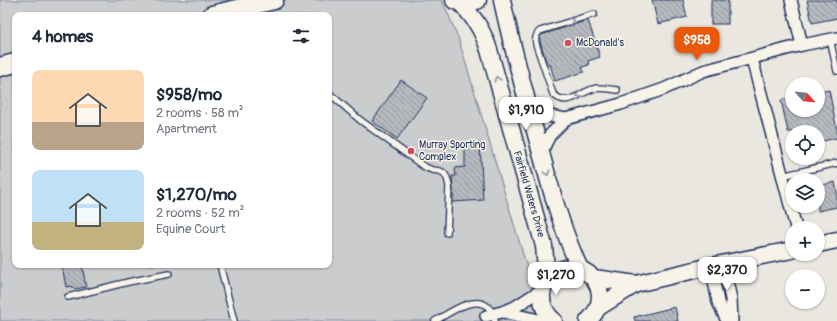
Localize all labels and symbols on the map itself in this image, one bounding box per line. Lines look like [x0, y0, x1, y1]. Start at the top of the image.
one-way arrow [568, 17, 575, 26]
pin: $958 [673, 27, 721, 61]
place label: McDonald's [576, 37, 624, 49]
marker: McDonald's [563, 38, 573, 48]
one-way arrow [493, 76, 502, 83]
north arrow [785, 77, 825, 117]
one-way arrow [576, 91, 583, 99]
pin: $1,910 [493, 97, 559, 131]
place label: Murray Sporting Complex [419, 139, 485, 163]
marker: Murray Sporting Complex [406, 146, 416, 156]
street label: Fairfield Waters Drive [511, 150, 547, 239]
one-way arrow [542, 169, 551, 176]
pin: $2,370 [694, 257, 760, 291]
pin: $1,270 [523, 262, 589, 296]

